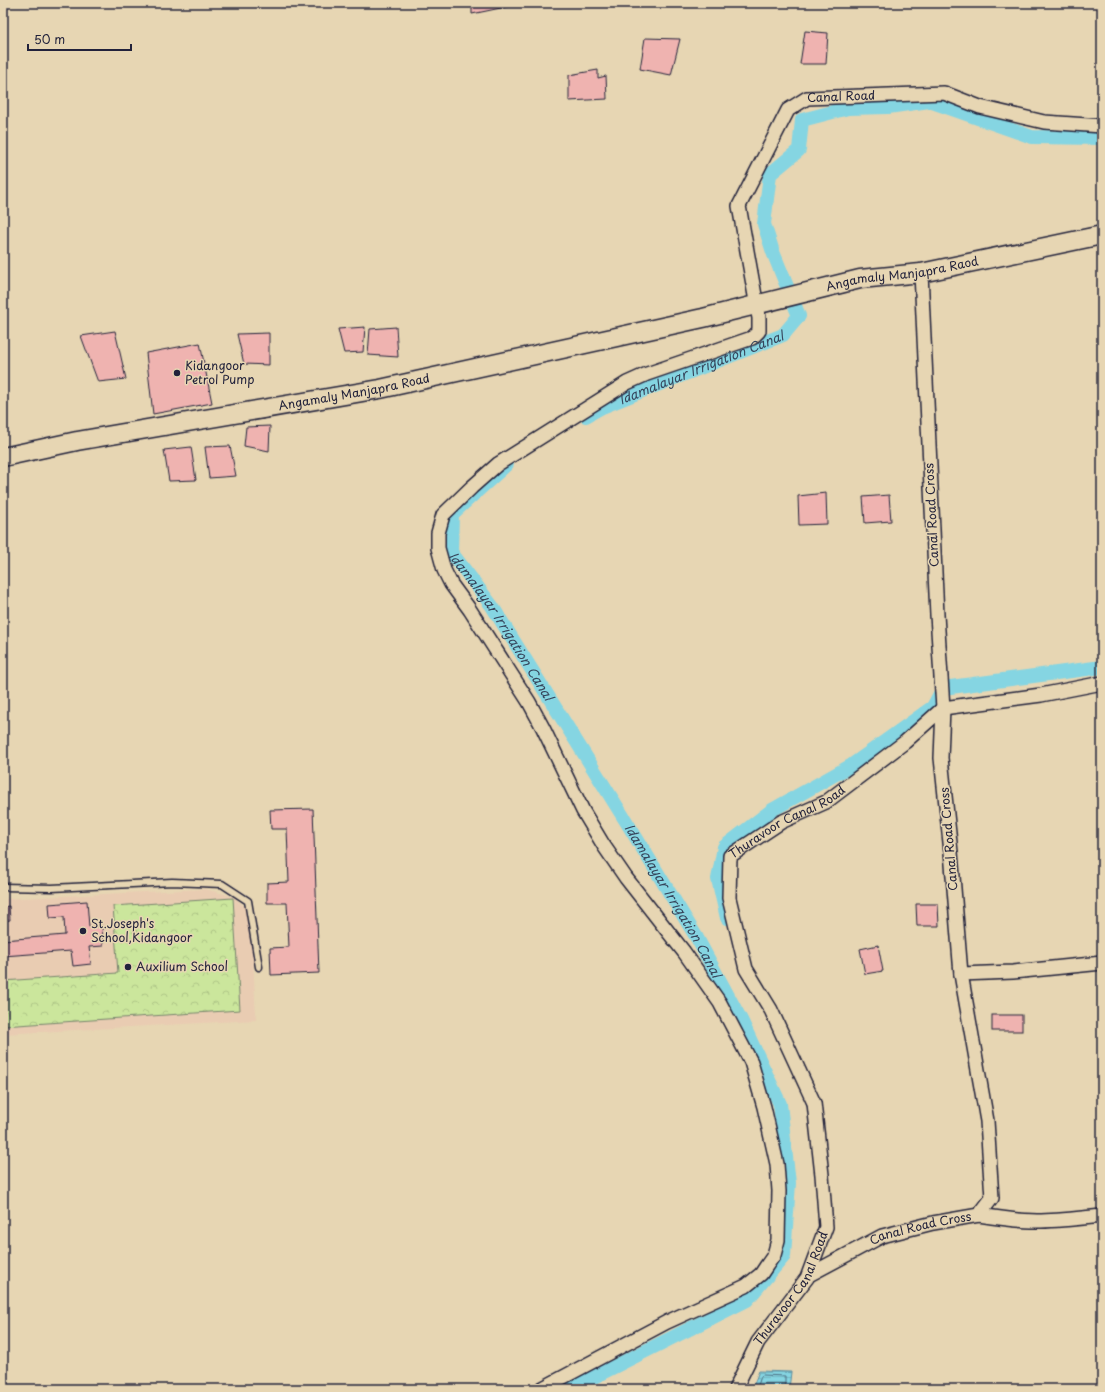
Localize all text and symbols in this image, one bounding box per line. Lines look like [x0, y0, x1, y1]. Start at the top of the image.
scale bar [28, 26, 131, 52]
text: 50 m [34, 30, 65, 48]
street label: Canal Road [807, 86, 875, 106]
street label: Angamaly Manjapra Raod [824, 251, 980, 295]
water label: Idamalayar Irrigation Canal [616, 325, 788, 408]
place label: Kidangoor Petrol Pump [185, 356, 254, 388]
marker: Kidangoor Petrol Pump [172, 368, 182, 378]
street label: Angamaly Manjapra Road [277, 368, 431, 414]
street label: Canal Road Cross [919, 462, 943, 567]
water label: Idamalayar Irrigation Canal [445, 547, 560, 706]
street label: Thuravoor Canal Road [725, 781, 848, 862]
street label: Canal Road Cross [934, 786, 961, 892]
water label: Idamalayar Irrigation Canal [621, 820, 728, 983]
place label: St.Joseph's School,Kidangoor [91, 914, 193, 946]
marker: St.Joseph's School,Kidangoor [78, 926, 88, 936]
place label: Auxilium School [136, 957, 228, 975]
marker: Auxilium School [123, 962, 133, 972]
street label: Canal Road Cross [866, 1206, 973, 1249]
street label: Thuravoor Canal Road [749, 1228, 832, 1349]

